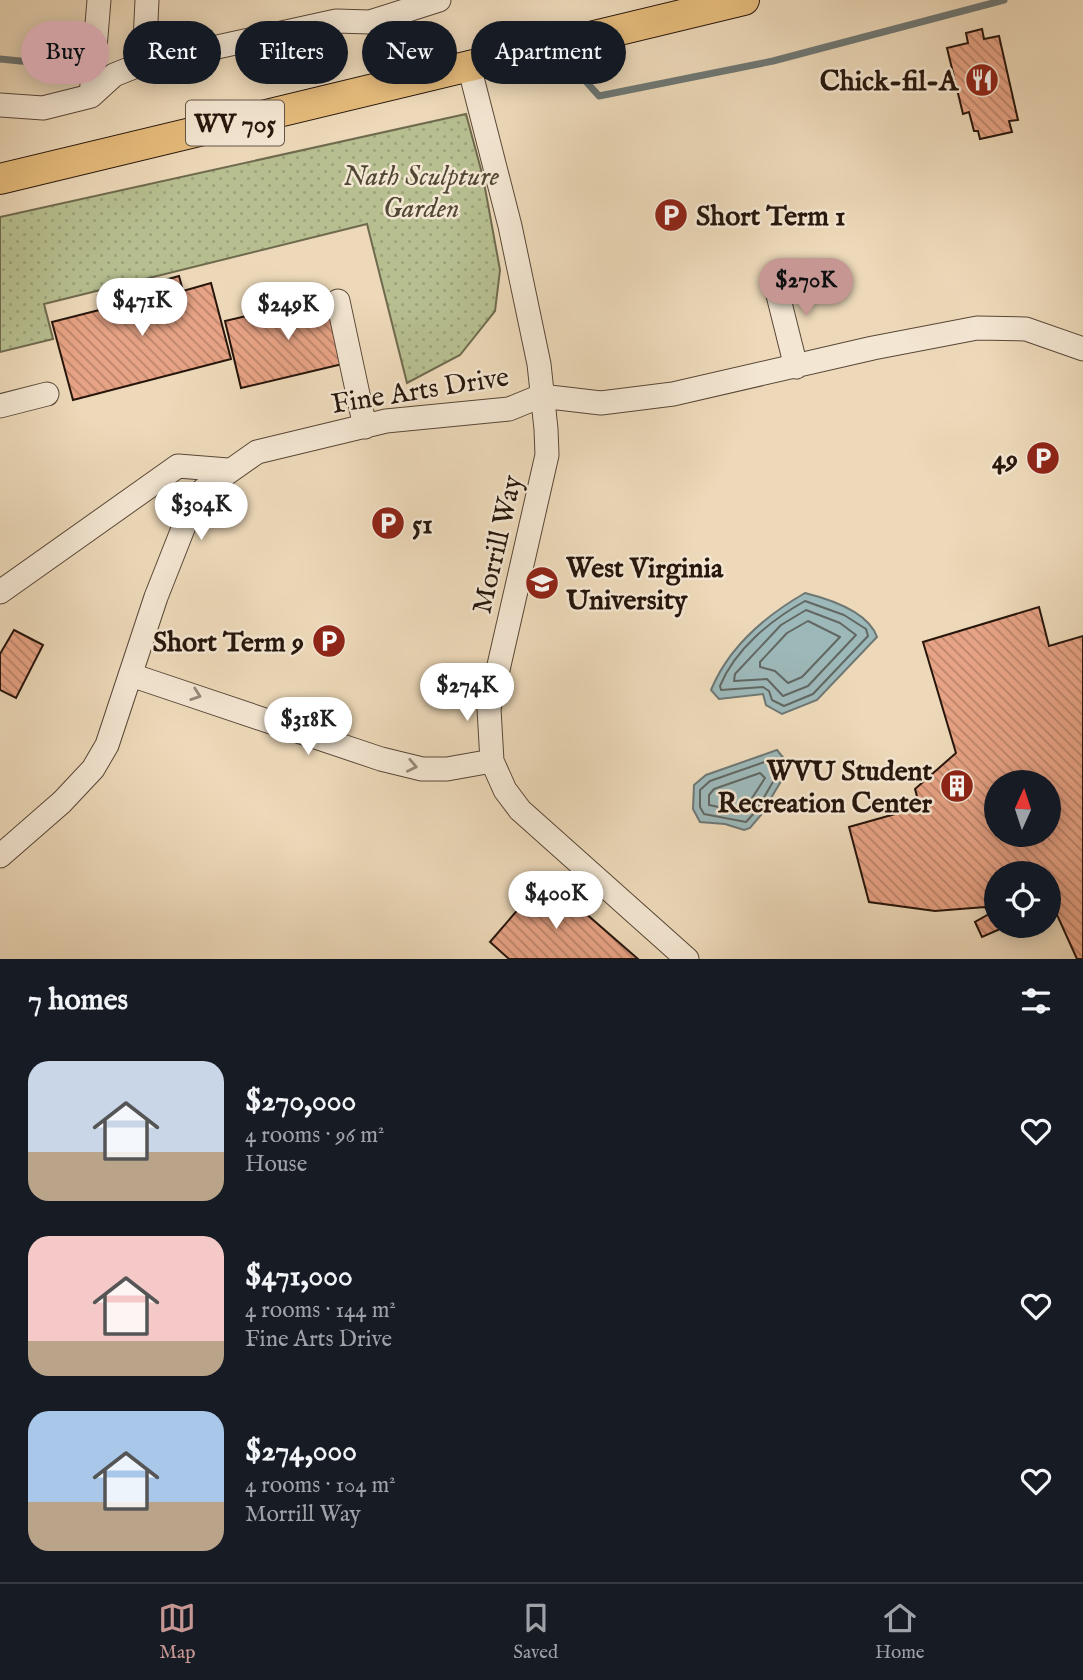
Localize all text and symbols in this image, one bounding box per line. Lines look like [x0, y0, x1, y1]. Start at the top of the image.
chip: Buy [21, 21, 109, 84]
chip: Rent [123, 21, 221, 84]
chip: Filters [235, 21, 348, 84]
chip: New [362, 21, 457, 84]
chip: Apartment [471, 21, 626, 84]
restaurant icon: Chick-fil-A [963, 61, 1001, 99]
place label: Chick-fil-A [820, 65, 959, 100]
road number: WV 705 [186, 100, 284, 146]
park label: Nath Sculpture Garden [343, 160, 500, 227]
parking icon: Short Term 1 [652, 196, 690, 234]
place label: Short Term 1 [696, 200, 845, 235]
pin: $270K [757, 258, 855, 318]
text: $270K [775, 266, 837, 295]
pin: $471K [93, 278, 191, 338]
pin: $249K [239, 282, 337, 342]
text: $471K [112, 286, 172, 315]
text: $249K [257, 290, 319, 319]
street label: Fine Arts Drive [329, 360, 512, 423]
parking icon: 49 [1024, 439, 1062, 477]
place label: 49 [992, 443, 1018, 478]
street label: Morrill Way [466, 472, 531, 617]
pin: $304K [152, 482, 250, 542]
text: $304K [171, 490, 231, 519]
parking icon: 51 [369, 504, 407, 542]
place label: 51 [412, 508, 433, 543]
place label: West Virginia University [565, 552, 724, 619]
school or university icon: West Virginia University [523, 564, 561, 602]
parking icon: Short Term 9 [310, 622, 348, 660]
place label: Short Term 9 [153, 626, 304, 661]
pin: $274K [418, 664, 516, 723]
text: $274K [436, 671, 498, 700]
one-way arrow [190, 686, 202, 701]
pin: $318K [259, 698, 357, 757]
text: $318K [280, 705, 336, 734]
place label: WVU Student Recreation Center [717, 755, 933, 822]
one-way arrow [406, 758, 418, 773]
building icon: WVU Student Recreation Center [938, 767, 976, 805]
north arrow [984, 770, 1060, 847]
map controls [984, 770, 1061, 938]
button: locate [984, 861, 1061, 938]
pin: $400K [507, 872, 605, 931]
text: $400K [524, 879, 588, 908]
text: 7 homes [28, 982, 128, 1020]
icon: filters [1017, 982, 1055, 1020]
text: $270,000 [245, 1083, 356, 1121]
icon: home [84, 1089, 168, 1173]
icon: heart [1017, 1112, 1055, 1150]
text: 4 rooms · 96 m² [245, 1121, 384, 1150]
text: House [245, 1150, 307, 1179]
text: $471,000 [245, 1258, 353, 1296]
icon: home [84, 1264, 168, 1348]
icon: heart [1017, 1287, 1055, 1325]
text: 4 rooms · 144 m² [245, 1296, 396, 1325]
text: Fine Arts Drive [245, 1325, 392, 1354]
text: $274,000 [245, 1433, 357, 1471]
icon: home [84, 1439, 168, 1523]
icon: heart [1017, 1462, 1055, 1500]
text: 4 rooms · 104 m² [245, 1471, 396, 1500]
text: Morrill Way [245, 1500, 361, 1529]
tab: Map [158, 1599, 196, 1665]
tab: Saved [513, 1599, 558, 1665]
tab: Home [875, 1599, 925, 1665]

